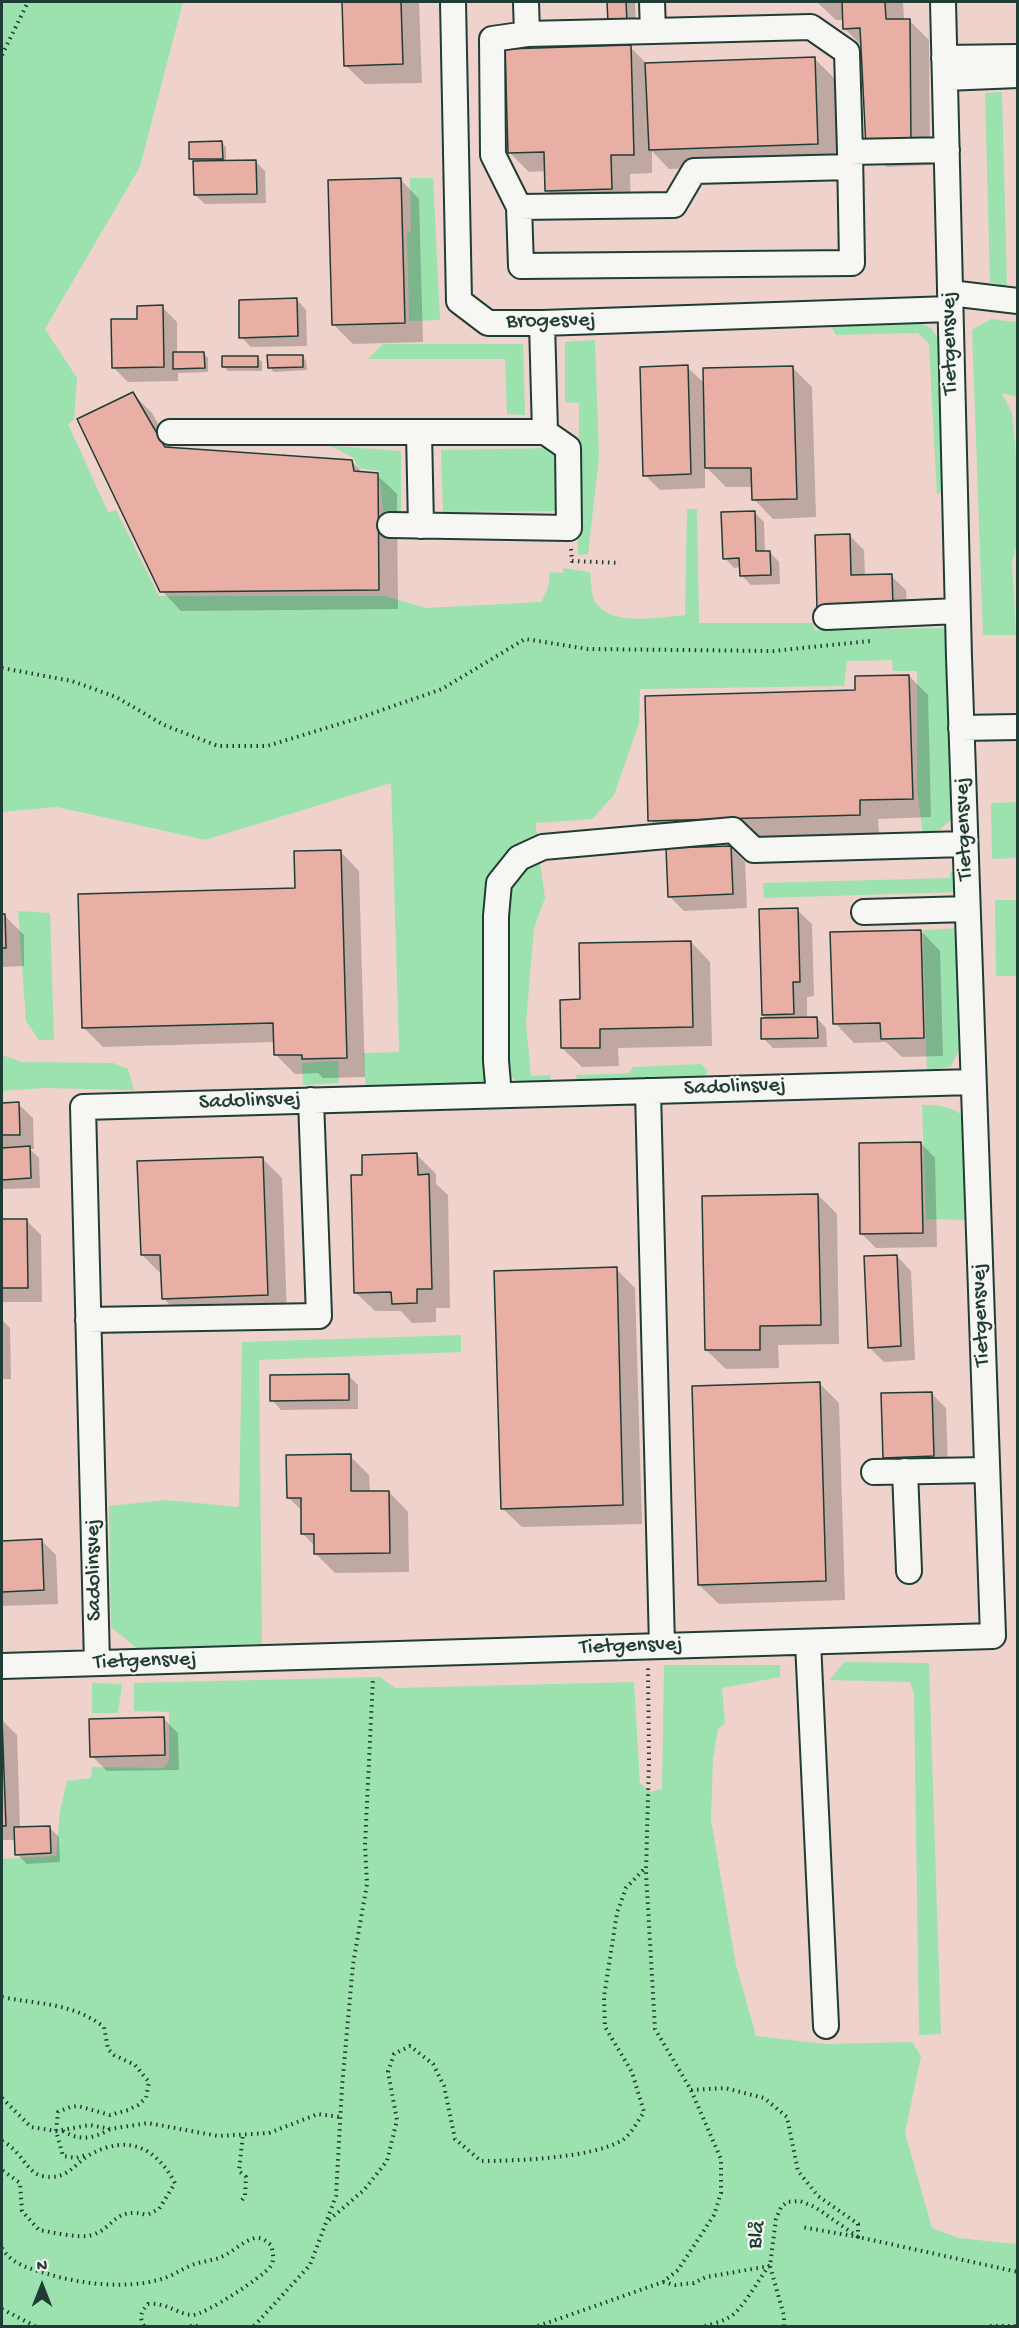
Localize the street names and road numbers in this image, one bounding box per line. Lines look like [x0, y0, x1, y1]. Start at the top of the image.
street label: Tietgensvej [937, 291, 965, 395]
street label: Brogesvej [506, 308, 596, 336]
street label: Tietgensvej [950, 777, 980, 881]
street label: Sadolinsvej [683, 1073, 787, 1103]
street label: Sadolinsvej [198, 1087, 302, 1117]
street label: Tietgensvej [967, 1263, 997, 1367]
street label: Sadolinsvej [81, 1519, 109, 1621]
street label: Tietgensvej [579, 1632, 683, 1662]
street label: Tietgensvej [93, 1647, 197, 1677]
street label: Blå [743, 2219, 773, 2251]

